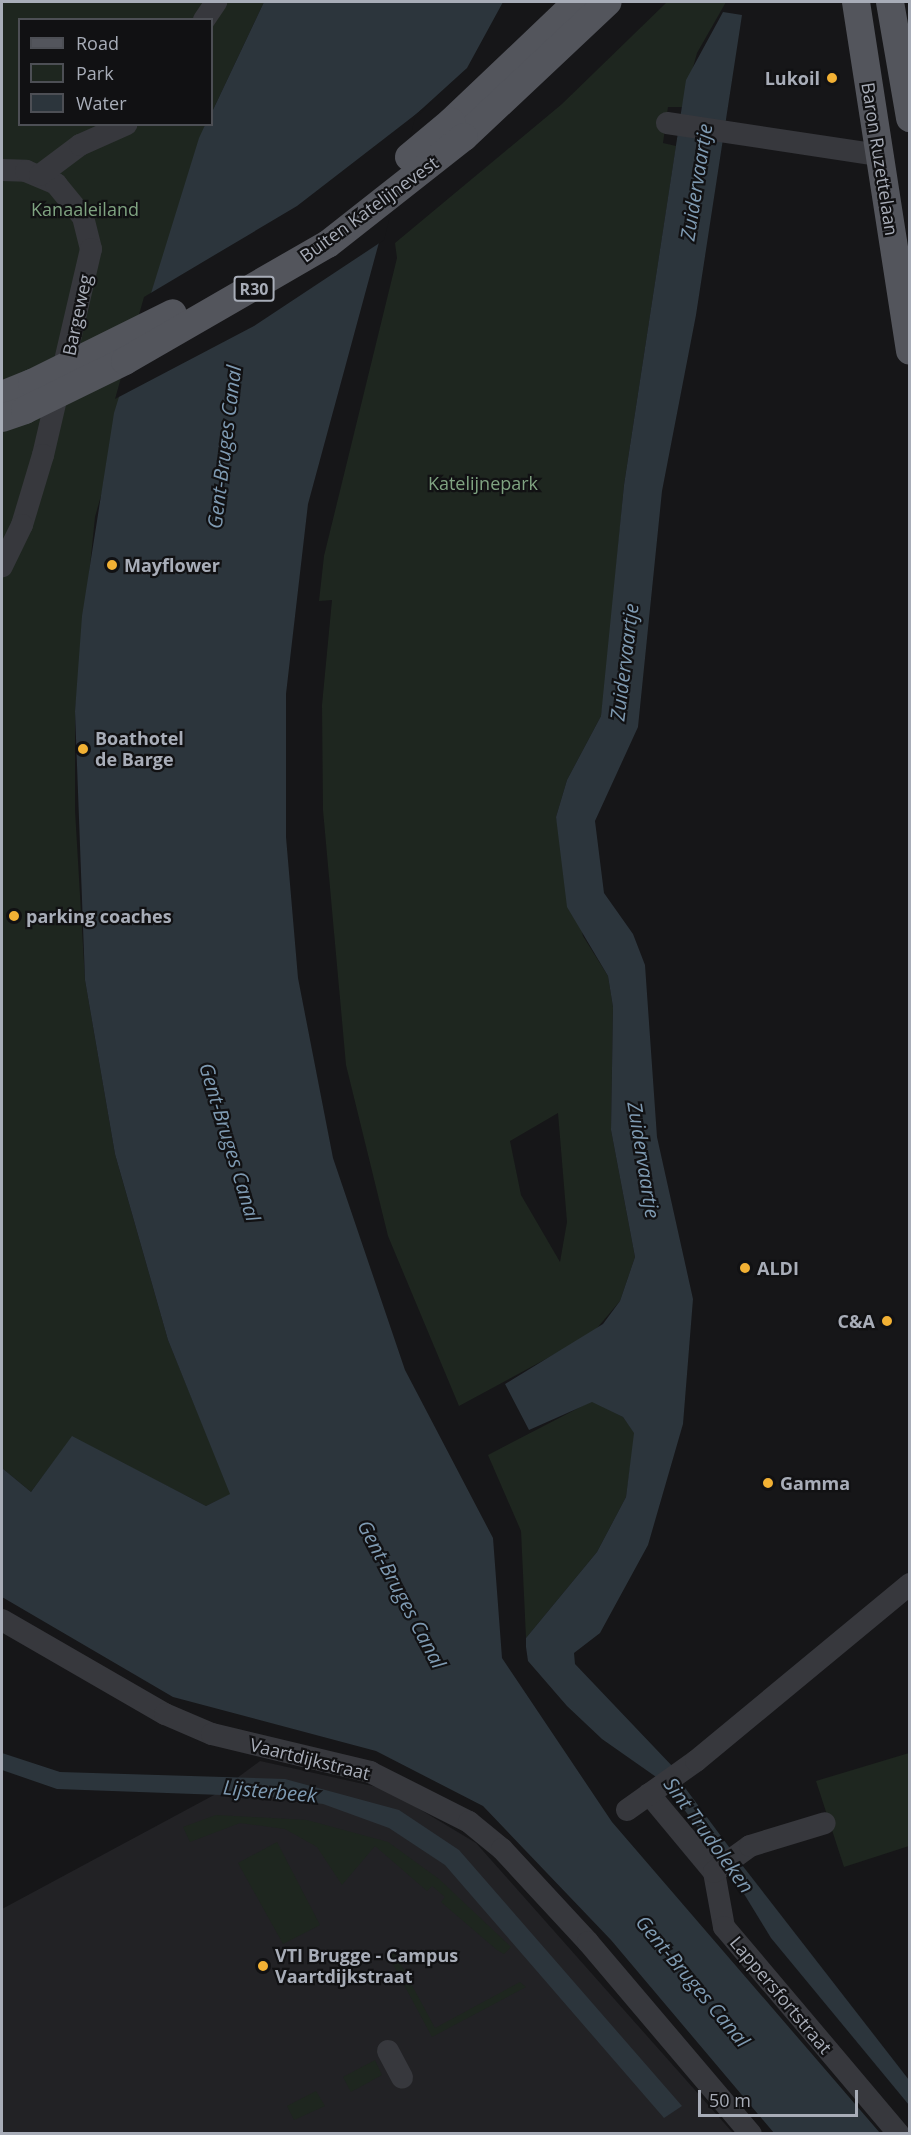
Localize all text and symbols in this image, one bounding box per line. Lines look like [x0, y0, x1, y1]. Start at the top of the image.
legend [18, 18, 213, 126]
text: Road [76, 31, 119, 55]
text: Park [76, 61, 114, 85]
place label: Lukoil [765, 67, 820, 89]
marker: Lukoil [825, 71, 839, 85]
street label: Baron Ruzettelaan [857, 81, 903, 237]
text: Water [76, 91, 127, 115]
water label: Zuidervaartje [675, 122, 717, 242]
street label: Buiten Katelijnevest [296, 152, 442, 266]
park label: Kanaaleiland [31, 198, 139, 220]
street label: Bargeweg [58, 272, 96, 358]
road number: R30 [233, 276, 275, 302]
water label: Gent-Bruges Canal [202, 364, 246, 530]
park label: Katelijnepark [428, 472, 538, 494]
place label: Mayflower [124, 554, 220, 576]
marker: Mayflower [105, 558, 119, 572]
water label: Zuidervaartje [605, 602, 643, 722]
place label: Boathotel de Barge [95, 728, 184, 771]
marker: Boathotel de Barge [76, 742, 90, 756]
place label: parking coaches [26, 905, 172, 927]
marker: parking coaches [7, 909, 21, 923]
water label: Gent-Bruges Canal [194, 1060, 266, 1224]
water label: Zuidervaartje [623, 1100, 665, 1220]
place label: ALDI [757, 1257, 799, 1279]
marker: ALDI [738, 1261, 752, 1275]
place label: C&A [838, 1310, 875, 1332]
marker: C&A [880, 1314, 894, 1328]
place label: Gamma [780, 1472, 850, 1494]
marker: Gamma [761, 1476, 775, 1490]
water label: Gent-Bruges Canal [353, 1516, 451, 1672]
street label: Vaartdijkstraat [248, 1734, 372, 1784]
water label: Sint Trudoleken [659, 1773, 759, 1897]
water label: Lijsterbeek [222, 1775, 318, 1807]
water label: Gent-Bruges Canal [631, 1910, 755, 2052]
street label: Lappersfortstraat [726, 1932, 836, 2058]
place label: VTI Brugge - Campus Vaartdijkstraat [275, 1945, 458, 1988]
marker: VTI Brugge - Campus Vaartdijkstraat [256, 1959, 270, 1973]
scale bar [701, 2078, 862, 2116]
text: 50 m [709, 2088, 751, 2112]

